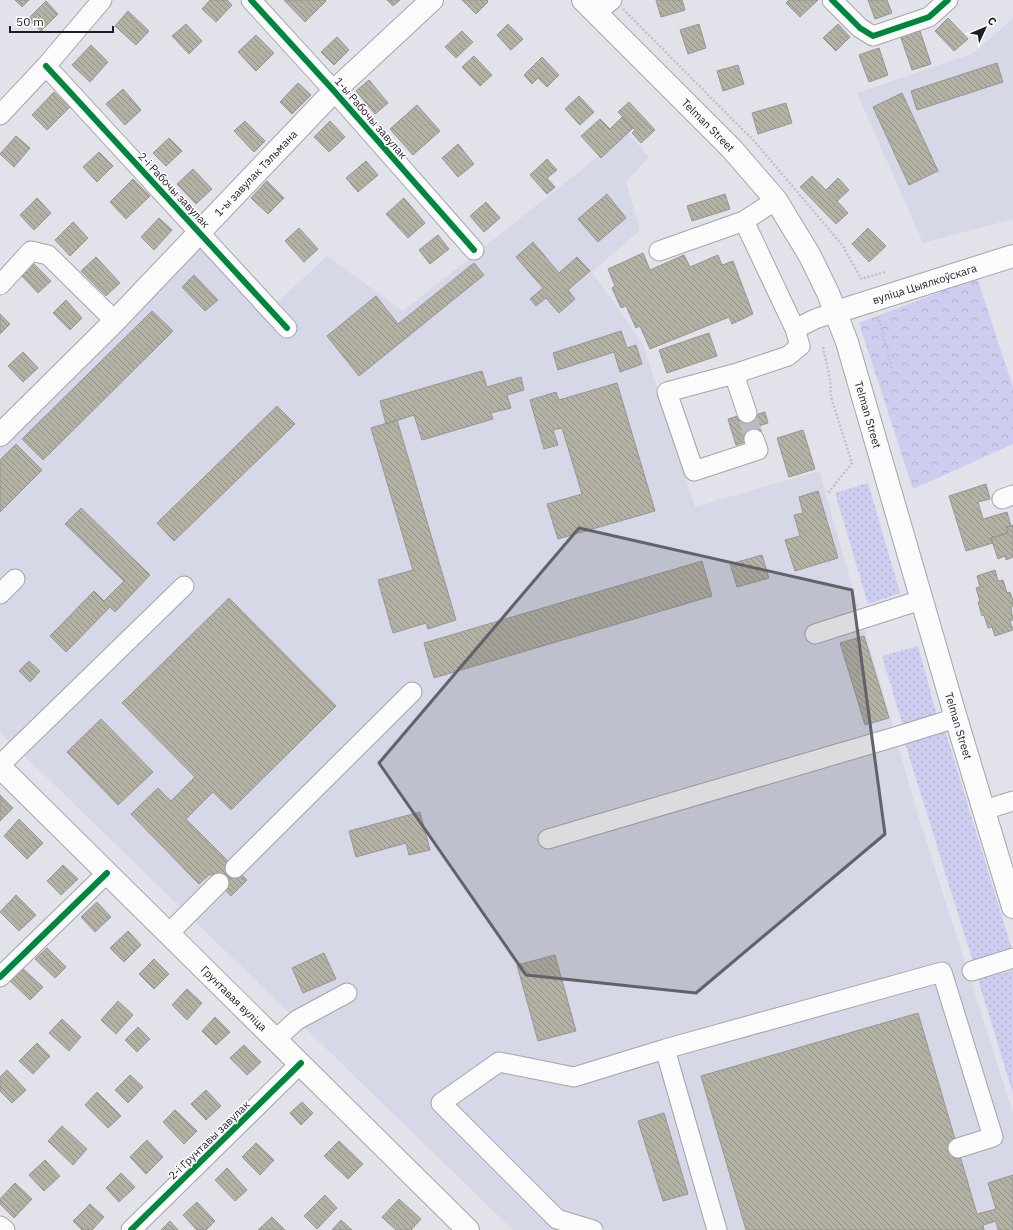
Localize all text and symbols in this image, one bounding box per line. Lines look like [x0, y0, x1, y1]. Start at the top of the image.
scale bar [10, 8, 113, 34]
north arrow [965, 8, 1005, 48]
text: 50 m [16, 14, 44, 29]
text: С [985, 14, 1000, 28]
street label: 1-ы Рабочы завулак [332, 74, 410, 162]
street label: Telman Street [679, 96, 738, 154]
street label: 1-ы завулак Тэльмана [211, 127, 300, 219]
street label: 2-і Рабочы завулак [135, 149, 213, 231]
street label: вуліца Цыялкоўскага [871, 261, 979, 307]
street label: Telman Street [852, 380, 884, 450]
street label: Telman Street [942, 691, 975, 761]
street label: Грунтавая вуліца [198, 963, 270, 1034]
street label: 2-і Грунтавы завулак [165, 1097, 253, 1183]

